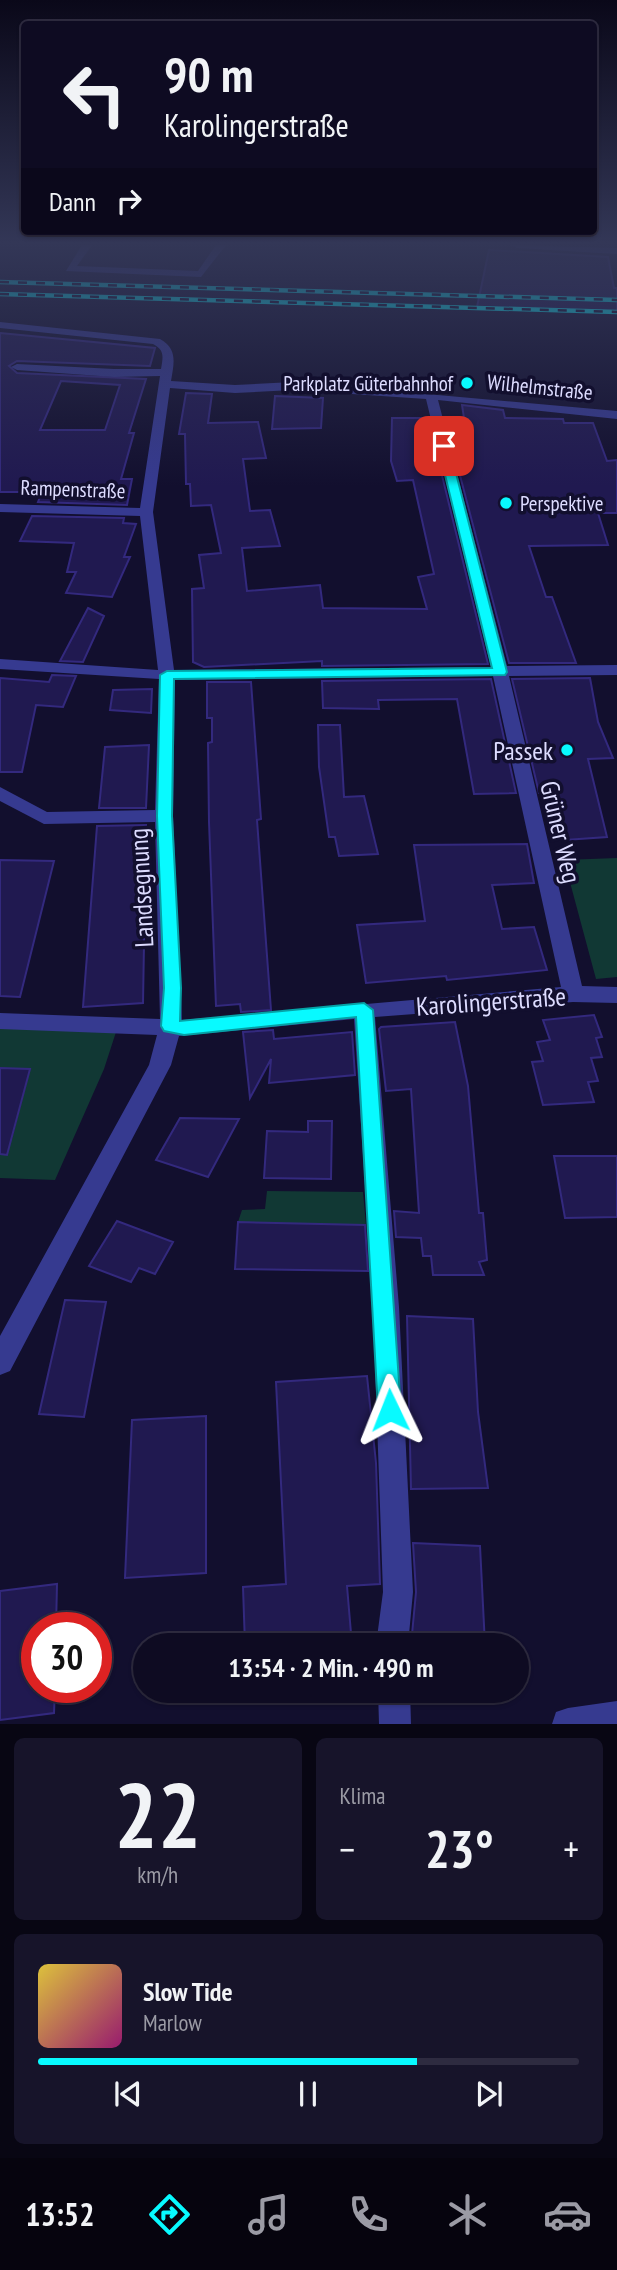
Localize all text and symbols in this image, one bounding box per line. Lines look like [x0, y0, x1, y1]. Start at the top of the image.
text: 90 m [164, 42, 253, 106]
icon: left [49, 49, 140, 140]
text: Karolingerstraße [164, 104, 349, 146]
icon: right [110, 182, 148, 220]
text: Dann [49, 185, 96, 218]
street label: Wilhelmstraße [486, 368, 594, 406]
place label: Parkplatz Güterbahnhof [283, 370, 454, 397]
marker: Parkplatz Güterbahnhof [459, 375, 475, 391]
pin [414, 416, 474, 476]
icon: arrive [425, 427, 463, 465]
street label: Rampenstraße [20, 474, 126, 504]
place label: Perspektive [520, 490, 604, 517]
marker: Perspektive [498, 495, 514, 511]
place label: Passek [493, 734, 553, 767]
marker: Passek [559, 742, 575, 758]
street label: Grüner Weg [533, 778, 589, 886]
street label: Landsegnung [121, 828, 161, 948]
street label: Karolingerstraße [415, 979, 567, 1023]
position arrow [353, 1373, 427, 1447]
speed limit sign: 30 [21, 1612, 112, 1703]
text: 13:54 · 2 Min. · 490 m [229, 1651, 433, 1684]
text: 22 [114, 1755, 201, 1873]
text: Klima [340, 1781, 385, 1810]
text: 23° [425, 1815, 494, 1882]
text: − [340, 1824, 355, 1873]
text: + [563, 1824, 579, 1873]
text: km/h [137, 1860, 178, 1889]
text: Slow Tide [143, 1975, 233, 2008]
text: Marlow [143, 2008, 202, 2037]
icon: previous [109, 2075, 147, 2113]
icon: pause [289, 2075, 327, 2113]
icon: next [470, 2075, 508, 2113]
icon: directions [145, 2190, 194, 2239]
icon: music [244, 2190, 293, 2239]
icon: phone [344, 2190, 393, 2239]
icon: climate [443, 2190, 492, 2239]
icon: car [543, 2190, 592, 2239]
text: 13:52 [25, 2193, 94, 2235]

